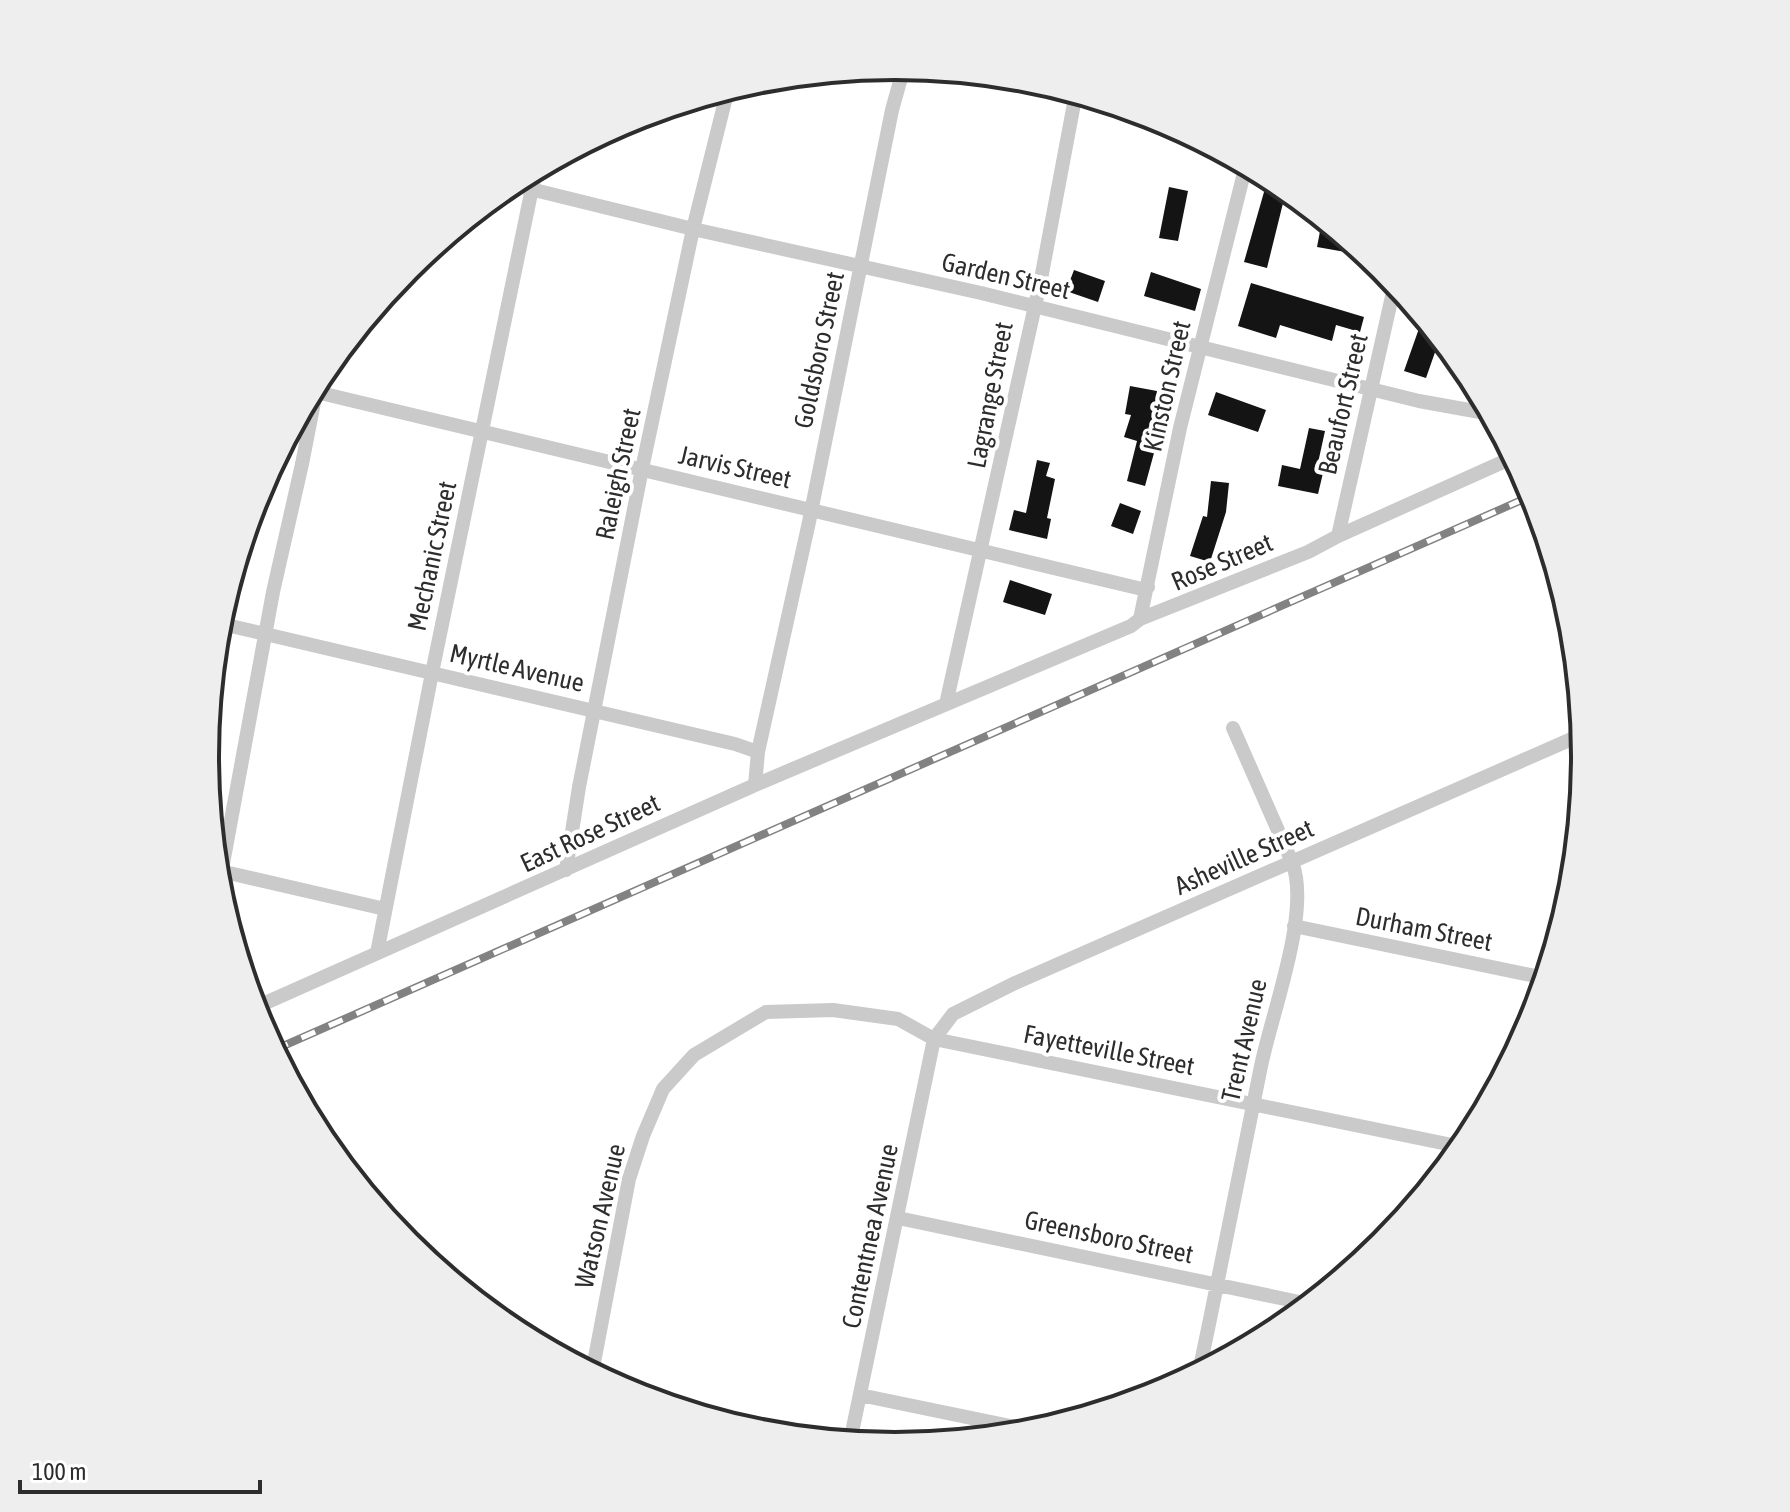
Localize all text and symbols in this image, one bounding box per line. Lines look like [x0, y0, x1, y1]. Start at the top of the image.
street label: Garden Street [939, 247, 1073, 305]
street label: Goldsboro Street [788, 269, 850, 431]
street label: Kinston Street [1137, 318, 1197, 454]
street label: Lagrange Street [961, 319, 1019, 471]
street label: Beaufort Street [1312, 331, 1374, 477]
street label: Raleigh Street [589, 405, 647, 543]
street label: Jarvis Street [676, 439, 794, 495]
street label: Mechanic Street [402, 478, 462, 634]
street label: Rose Street [1167, 527, 1277, 597]
street label: Myrtle Avenue [447, 638, 587, 698]
street label: East Rose Street [516, 788, 664, 878]
street label: Asheville Street [1170, 813, 1318, 901]
street label: Durham Street [1353, 901, 1495, 957]
street label: Trent Avenue [1215, 976, 1273, 1104]
street label: Fayetteville Street [1021, 1019, 1197, 1081]
street label: Watson Avenue [569, 1141, 631, 1291]
street label: Contentnea Avenue [836, 1141, 904, 1331]
street label: Greensboro Street [1022, 1204, 1196, 1270]
scale bar [20, 1444, 260, 1494]
text: 100 m [32, 1458, 86, 1485]

